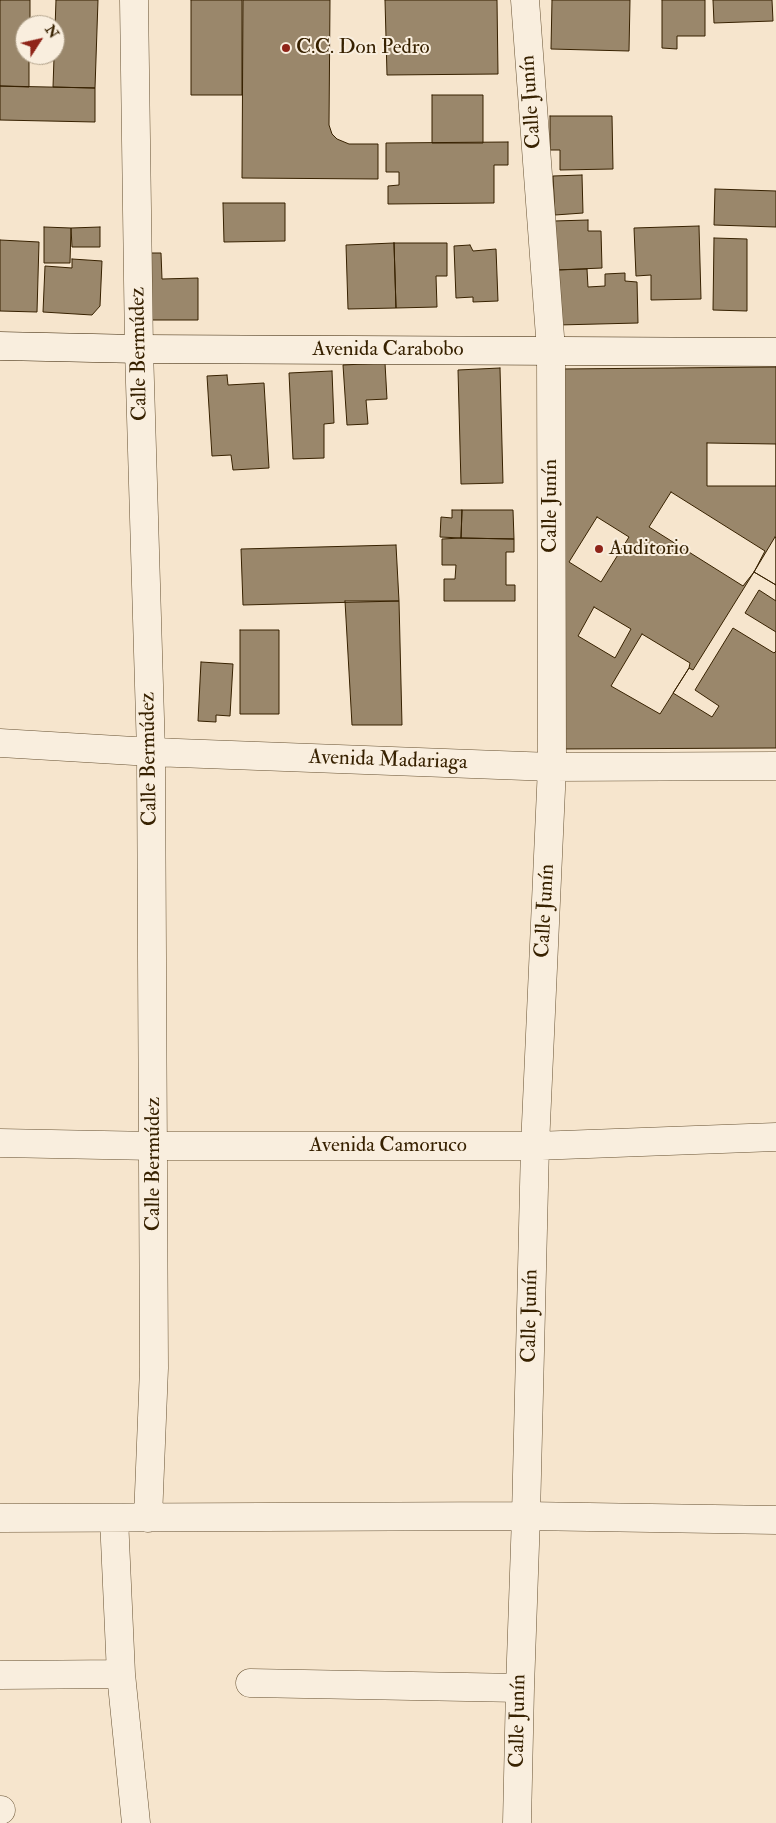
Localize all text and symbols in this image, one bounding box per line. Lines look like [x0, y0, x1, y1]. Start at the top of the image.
north arrow [15, 15, 65, 65]
text: N [41, 22, 62, 42]
place label: C.C. Don Pedro [296, 35, 430, 61]
marker: C.C. Don Pedro [280, 42, 292, 54]
street label: Calle Junín [516, 54, 548, 150]
street label: Calle Bermúdez [126, 287, 154, 421]
street label: Avenida Carabobo [312, 337, 464, 363]
street label: Calle Junín [538, 459, 564, 553]
place label: Auditorio [609, 536, 689, 562]
marker: Auditorio [593, 543, 605, 555]
street label: Calle Bermúdez [136, 692, 164, 826]
street label: Avenida Madariaga [308, 746, 468, 776]
street label: Calle Junín [531, 863, 561, 959]
street label: Calle Bermúdez [141, 1097, 167, 1231]
street label: Avenida Camoruco [309, 1133, 467, 1159]
street label: Calle Junín [518, 1269, 544, 1363]
street label: Calle Junín [506, 1674, 532, 1768]

